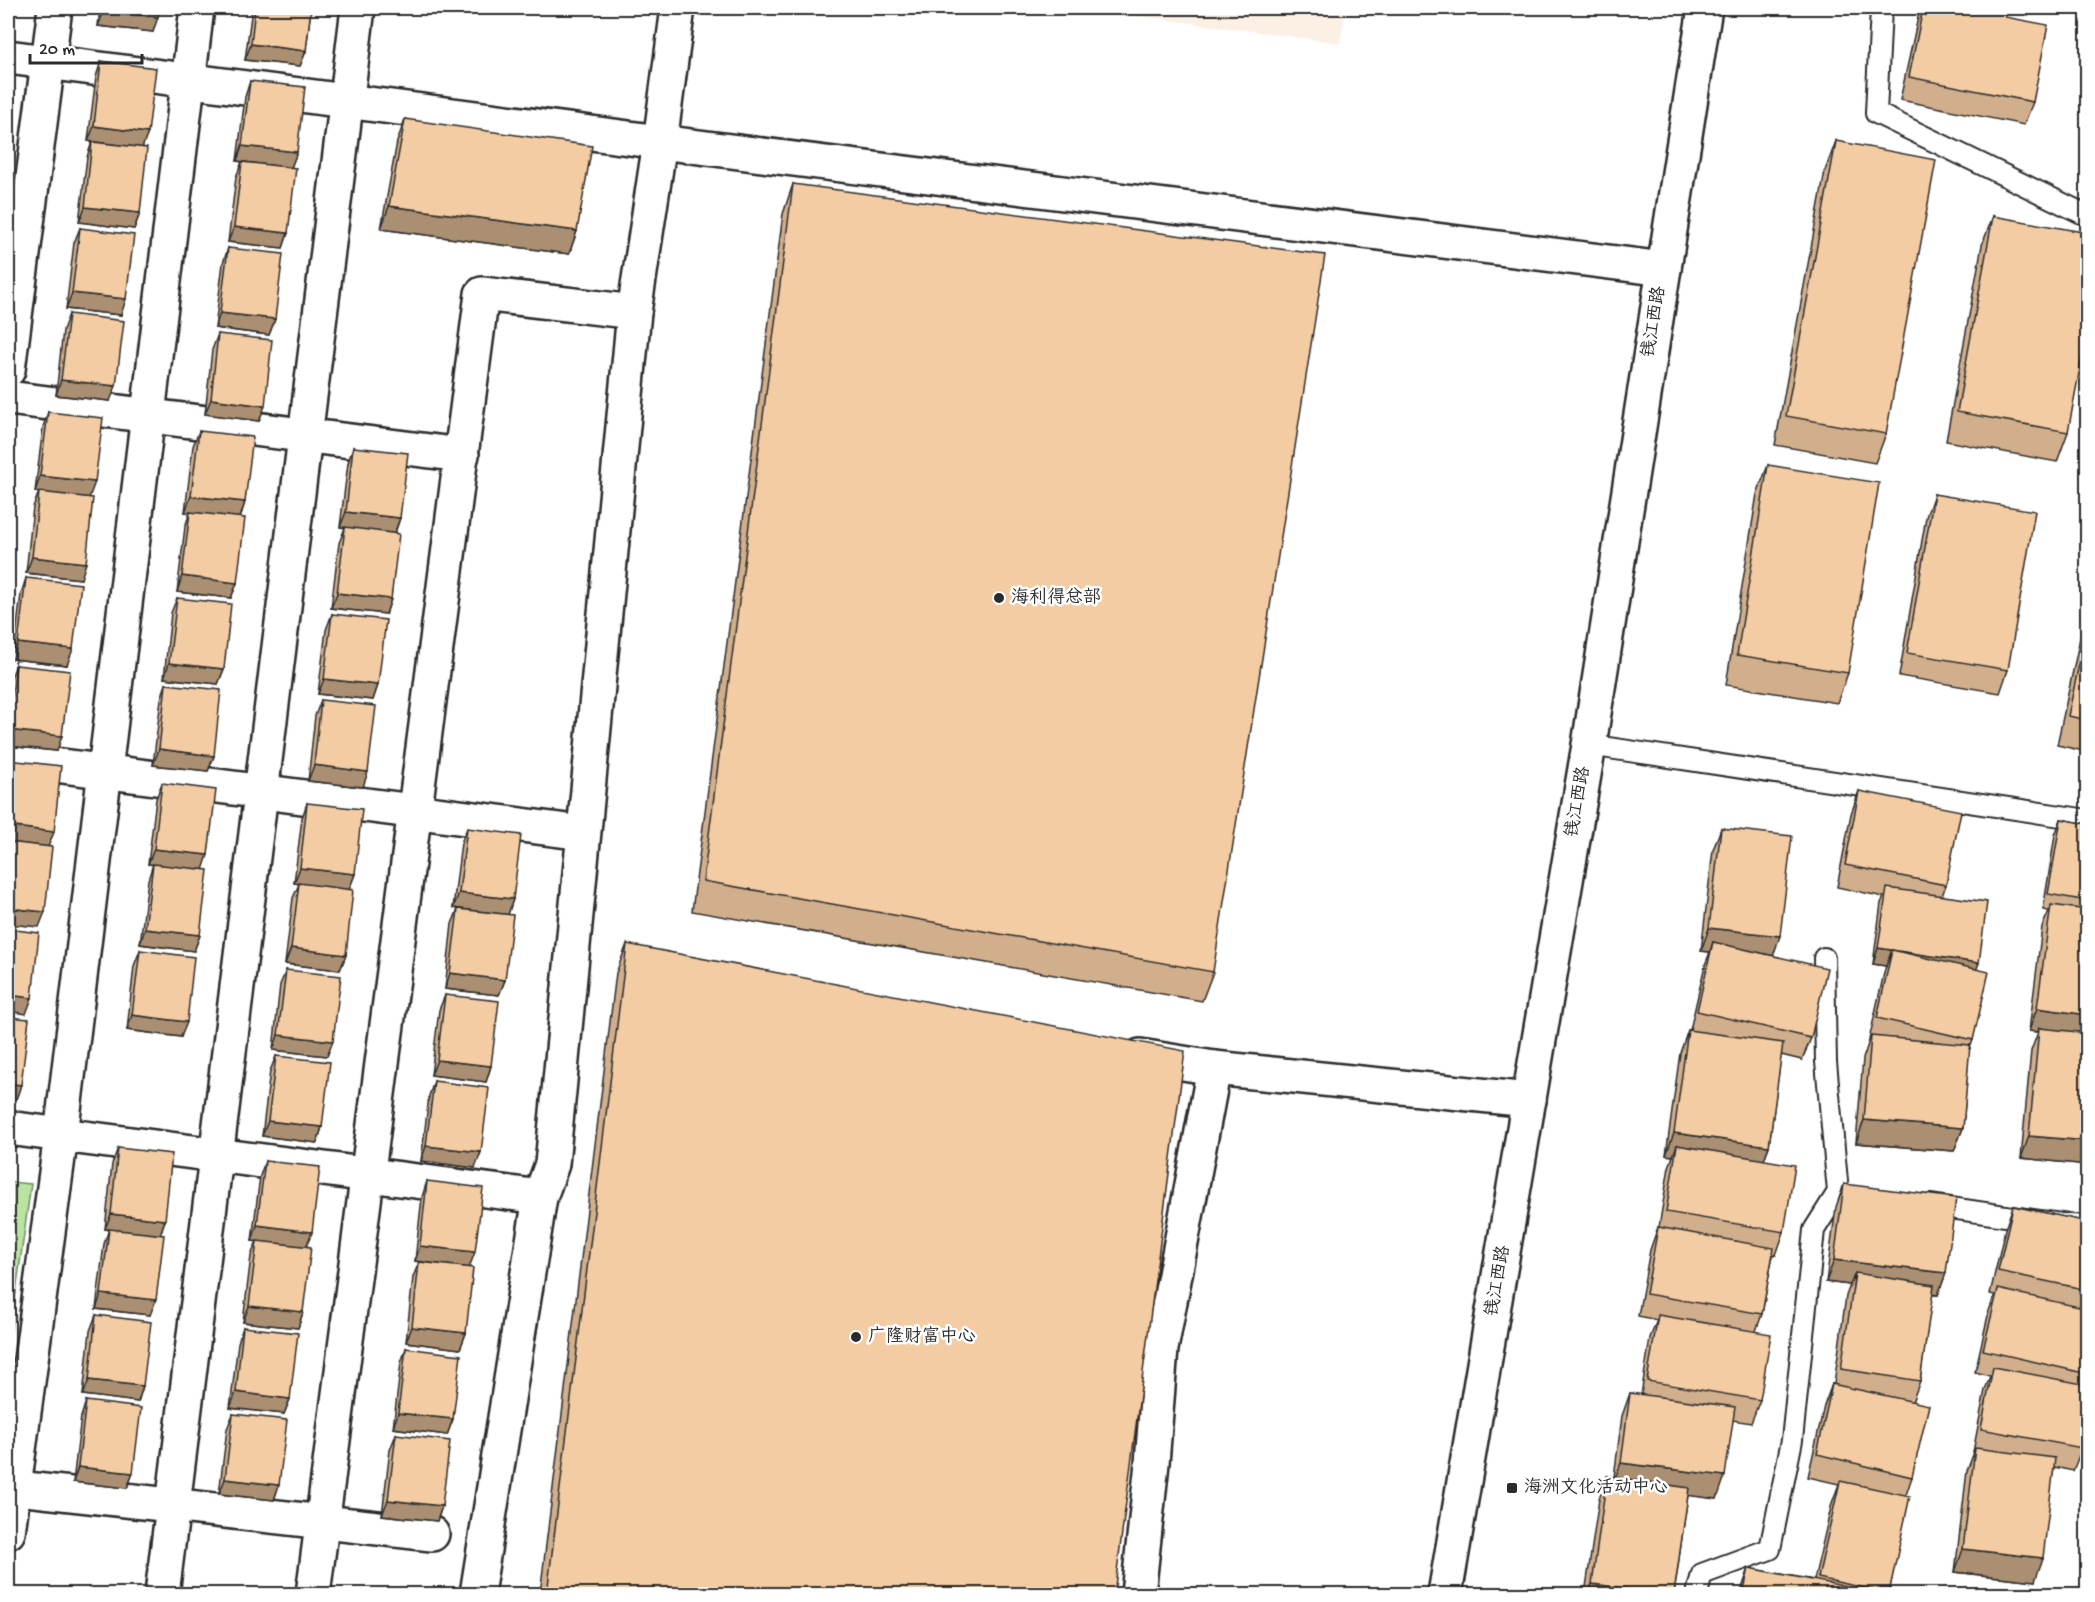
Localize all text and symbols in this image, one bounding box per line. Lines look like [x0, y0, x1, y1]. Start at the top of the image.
scale bar [30, 27, 142, 65]
text: 20 m [39, 40, 75, 61]
street label: 钱江西路 [1638, 285, 1671, 359]
place label: 海利得总部 [1011, 587, 1101, 609]
marker: 海利得总部 [992, 591, 1006, 605]
street label: 钱江西路 [1561, 765, 1596, 839]
street label: 钱江西路 [1481, 1244, 1516, 1318]
place label: 广隆财富中心 [868, 1326, 976, 1348]
marker: 广隆财富中心 [849, 1330, 863, 1344]
place label: 海洲文化活动中心 [1524, 1477, 1668, 1499]
marker: 海洲文化活动中心 [1505, 1481, 1519, 1495]

